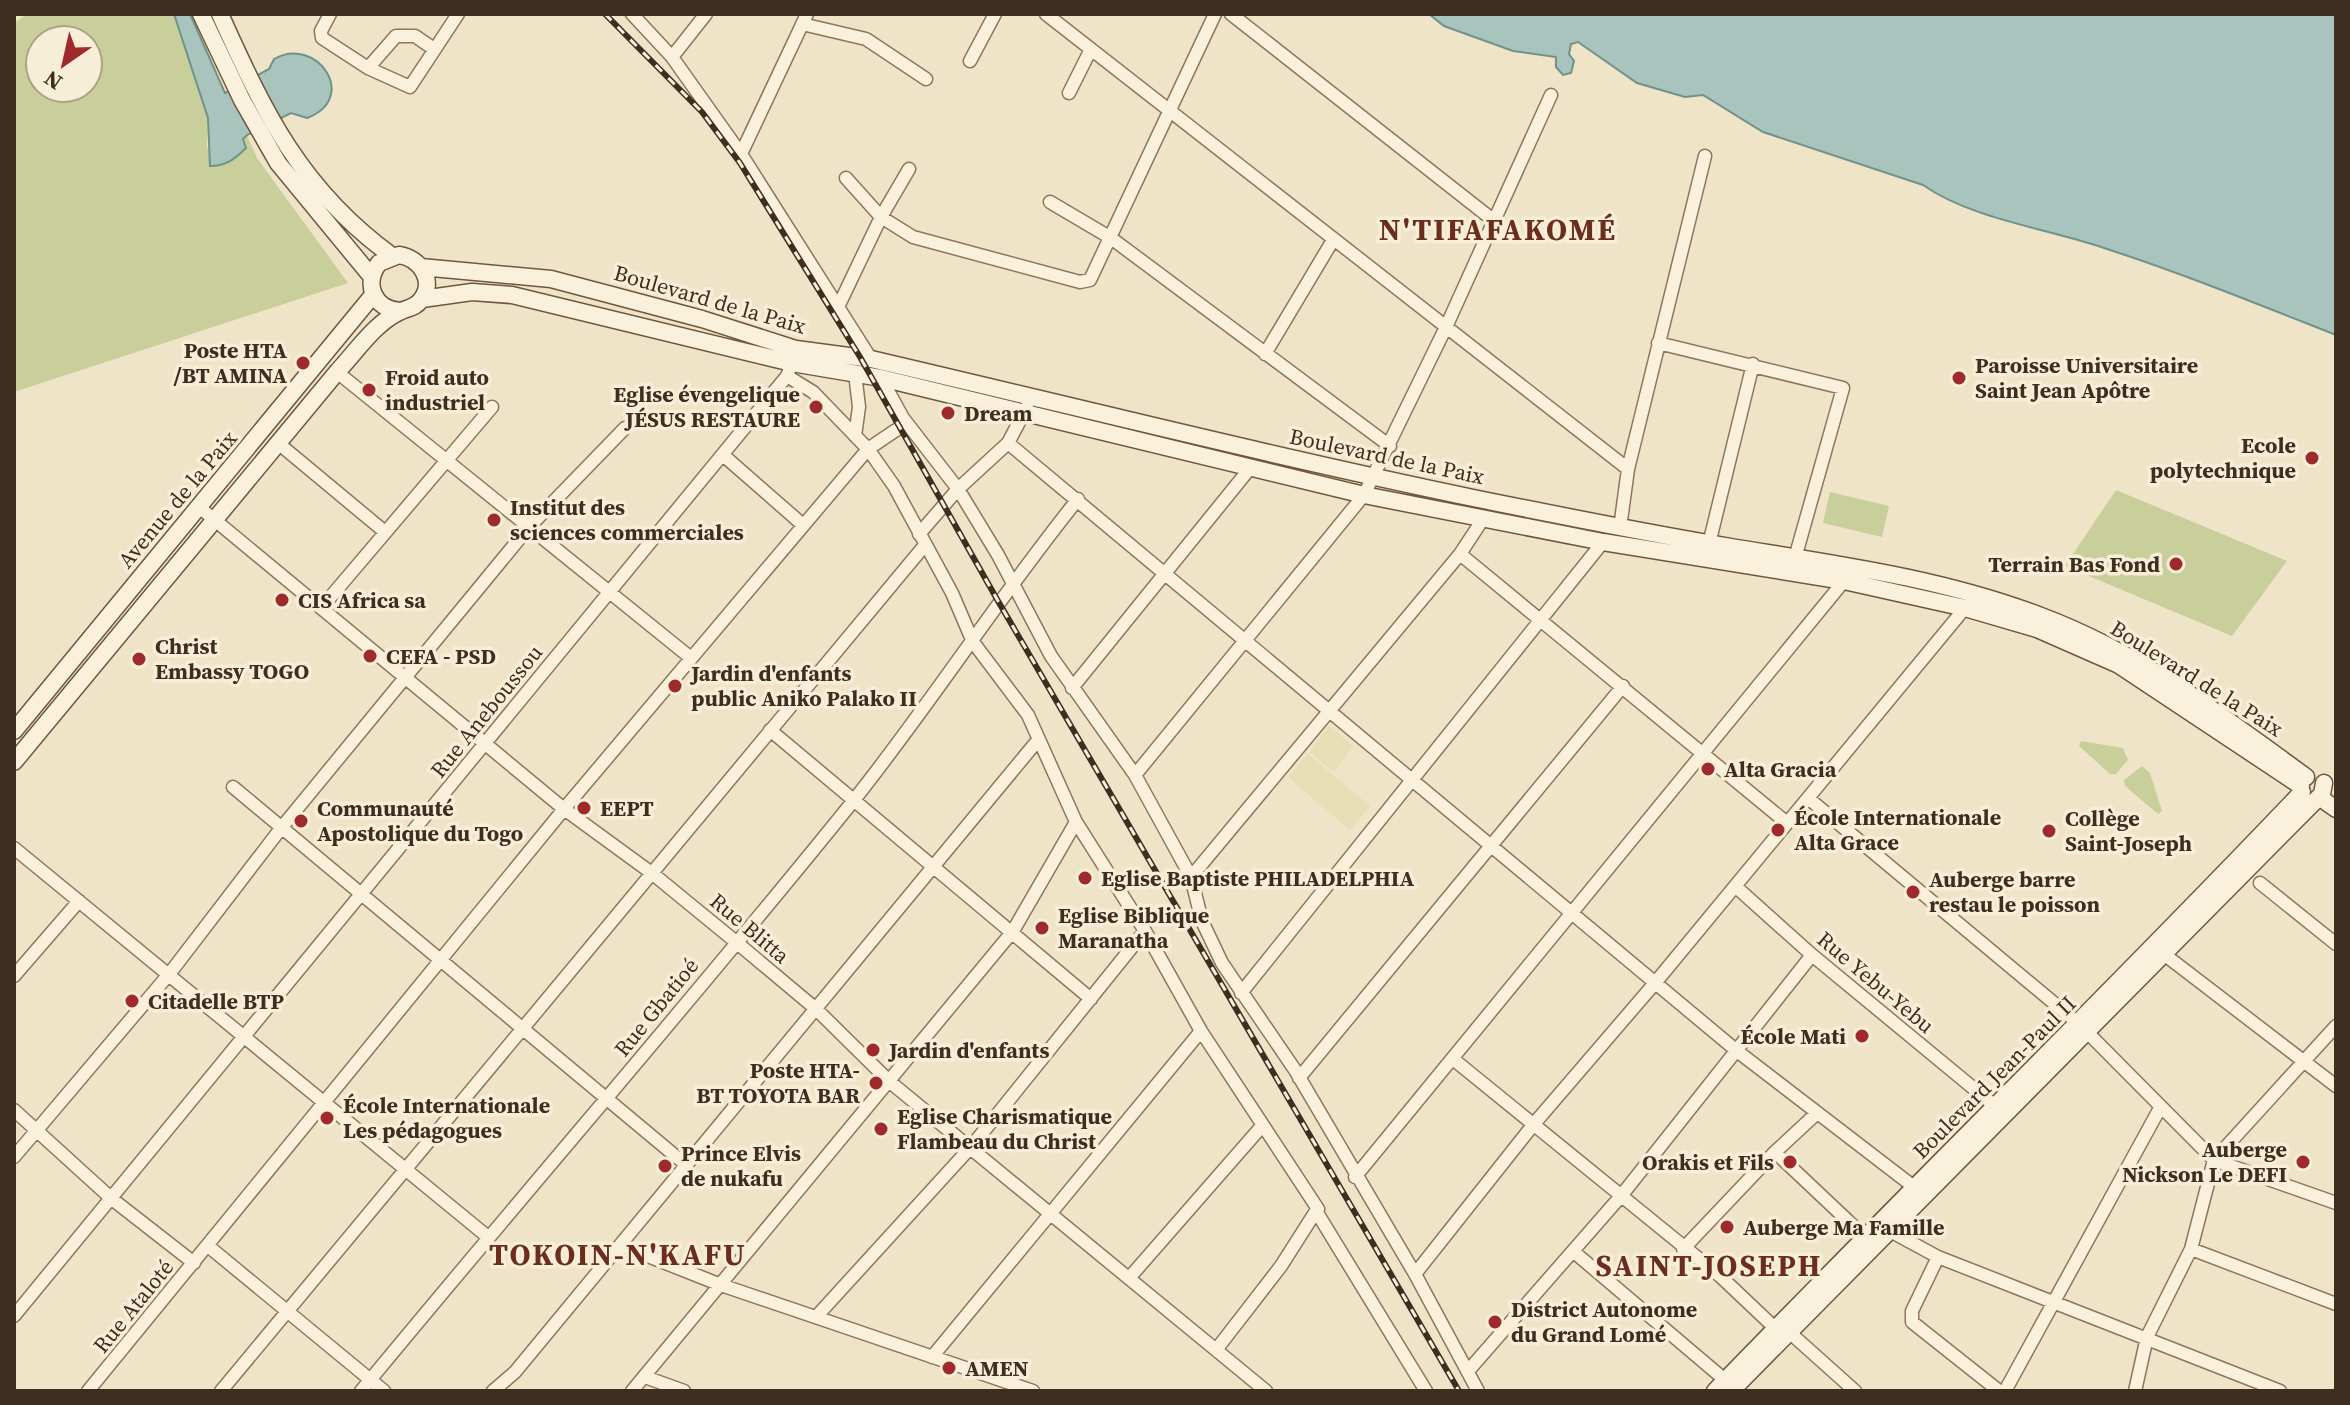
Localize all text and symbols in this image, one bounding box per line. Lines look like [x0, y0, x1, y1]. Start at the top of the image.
north arrow [24, 24, 104, 104]
text: N [38, 64, 68, 97]
district label: N'TIFAFAKOMÉ [1379, 209, 1617, 250]
street label: Boulevard de la Paix [611, 257, 810, 341]
place label: Poste HTA /BT AMINA [173, 335, 287, 390]
place label: Paroisse Universitaire Saint Jean Apôtre [1975, 350, 2198, 405]
marker: Poste HTA /BT AMINA [294, 354, 312, 372]
place label: Froid auto industriel [385, 362, 489, 417]
marker: Paroisse Universitaire Saint Jean Apôtre [1950, 369, 1968, 387]
place label: Eglise évengelique JÉSUS RESTAURE [613, 379, 800, 434]
marker: Froid auto industriel [360, 381, 378, 399]
marker: Eglise évengelique JÉSUS RESTAURE [807, 398, 825, 416]
place label: Dream [964, 398, 1032, 428]
marker: Dream [939, 404, 957, 422]
street label: Boulevard de la Paix [1287, 421, 1488, 491]
street label: Avenue de la Paix [111, 423, 244, 574]
place label: Ecole polytechnique [2150, 430, 2296, 485]
marker: Ecole polytechnique [2303, 449, 2321, 467]
place label: Institut des sciences commerciales [510, 492, 744, 547]
marker: Institut des sciences commerciales [485, 511, 503, 529]
place label: Terrain Bas Fond [1988, 549, 2160, 579]
marker: Terrain Bas Fond [2167, 555, 2185, 573]
place label: CIS Africa sa [298, 585, 426, 615]
marker: CIS Africa sa [273, 591, 291, 609]
street label: Boulevard de la Paix [2105, 613, 2289, 744]
place label: Christ Embassy TOGO [155, 631, 309, 686]
street label: Rue Aneboussou [423, 638, 549, 784]
place label: CEFA - PSD [386, 641, 496, 671]
marker: CEFA - PSD [361, 647, 379, 665]
marker: Christ Embassy TOGO [130, 650, 148, 668]
place label: Jardin d'enfants public Aniko Palako II [689, 658, 917, 713]
marker: Jardin d'enfants public Aniko Palako II [666, 677, 684, 695]
place label: Alta Gracia [1724, 754, 1837, 784]
marker: Alta Gracia [1699, 760, 1717, 778]
place label: Communauté Apostolique du Togo [317, 793, 523, 848]
place label: EEPT [600, 793, 654, 823]
marker: EEPT [575, 799, 593, 817]
place label: École Internationale Alta Grace [1794, 802, 2001, 857]
place label: Collège Saint-Joseph [2065, 803, 2193, 858]
marker: Communauté Apostolique du Togo [292, 812, 310, 830]
marker: École Internationale Alta Grace [1769, 821, 1787, 839]
marker: Collège Saint-Joseph [2040, 822, 2058, 840]
place label: Eglise Baptiste PHILADELPHIA [1101, 863, 1414, 893]
place label: Auberge barre restau le poisson [1929, 864, 2100, 919]
marker: Eglise Baptiste PHILADELPHIA [1076, 869, 1094, 887]
marker: Auberge barre restau le poisson [1904, 883, 1922, 901]
street label: Rue Blitta [704, 886, 797, 971]
place label: Eglise Biblique Maranatha [1058, 900, 1209, 955]
marker: Eglise Biblique Maranatha [1033, 919, 1051, 937]
street label: Rue Yebu-Yebu [1811, 924, 1941, 1040]
street label: Rue Gbatioé [607, 951, 705, 1063]
place label: Citadelle BTP [148, 986, 285, 1016]
street label: Boulevard Jean-Paul II [1906, 989, 2082, 1165]
marker: Citadelle BTP [123, 992, 141, 1010]
place label: École Mati [1741, 1021, 1846, 1051]
marker: École Mati [1853, 1027, 1871, 1045]
place label: Jardin d'enfants [887, 1035, 1049, 1065]
marker: Jardin d'enfants [864, 1041, 882, 1059]
place label: Poste HTA- BT TOYOTA BAR [696, 1055, 860, 1110]
marker: Poste HTA- BT TOYOTA BAR [867, 1074, 885, 1092]
place label: École Internationale Les pédagogues [343, 1090, 550, 1145]
place label: Eglise Charismatique Flambeau du Christ [897, 1101, 1112, 1156]
marker: École Internationale Les pédagogues [318, 1109, 336, 1127]
marker: Eglise Charismatique Flambeau du Christ [872, 1120, 890, 1138]
place label: Auberge Nickson Le DEFI [2122, 1134, 2287, 1189]
place label: Prince Elvis de nukafu [681, 1138, 801, 1193]
place label: Orakis et Fils [1642, 1147, 1774, 1177]
marker: Orakis et Fils [1781, 1153, 1799, 1171]
marker: Auberge Nickson Le DEFI [2294, 1153, 2312, 1171]
marker: Prince Elvis de nukafu [656, 1157, 674, 1175]
place label: Auberge Ma Famille [1743, 1212, 1945, 1242]
marker: Auberge Ma Famille [1718, 1218, 1736, 1236]
district label: TOKOIN-N'KAFU [489, 1234, 747, 1275]
district label: SAINT-JOSEPH [1596, 1245, 1822, 1286]
street label: Rue Ataloté [86, 1253, 180, 1359]
place label: District Autonome du Grand Lomé [1511, 1294, 1697, 1349]
marker: District Autonome du Grand Lomé [1486, 1313, 1504, 1331]
place label: AMEN [965, 1353, 1029, 1383]
marker: AMEN [940, 1359, 958, 1377]

